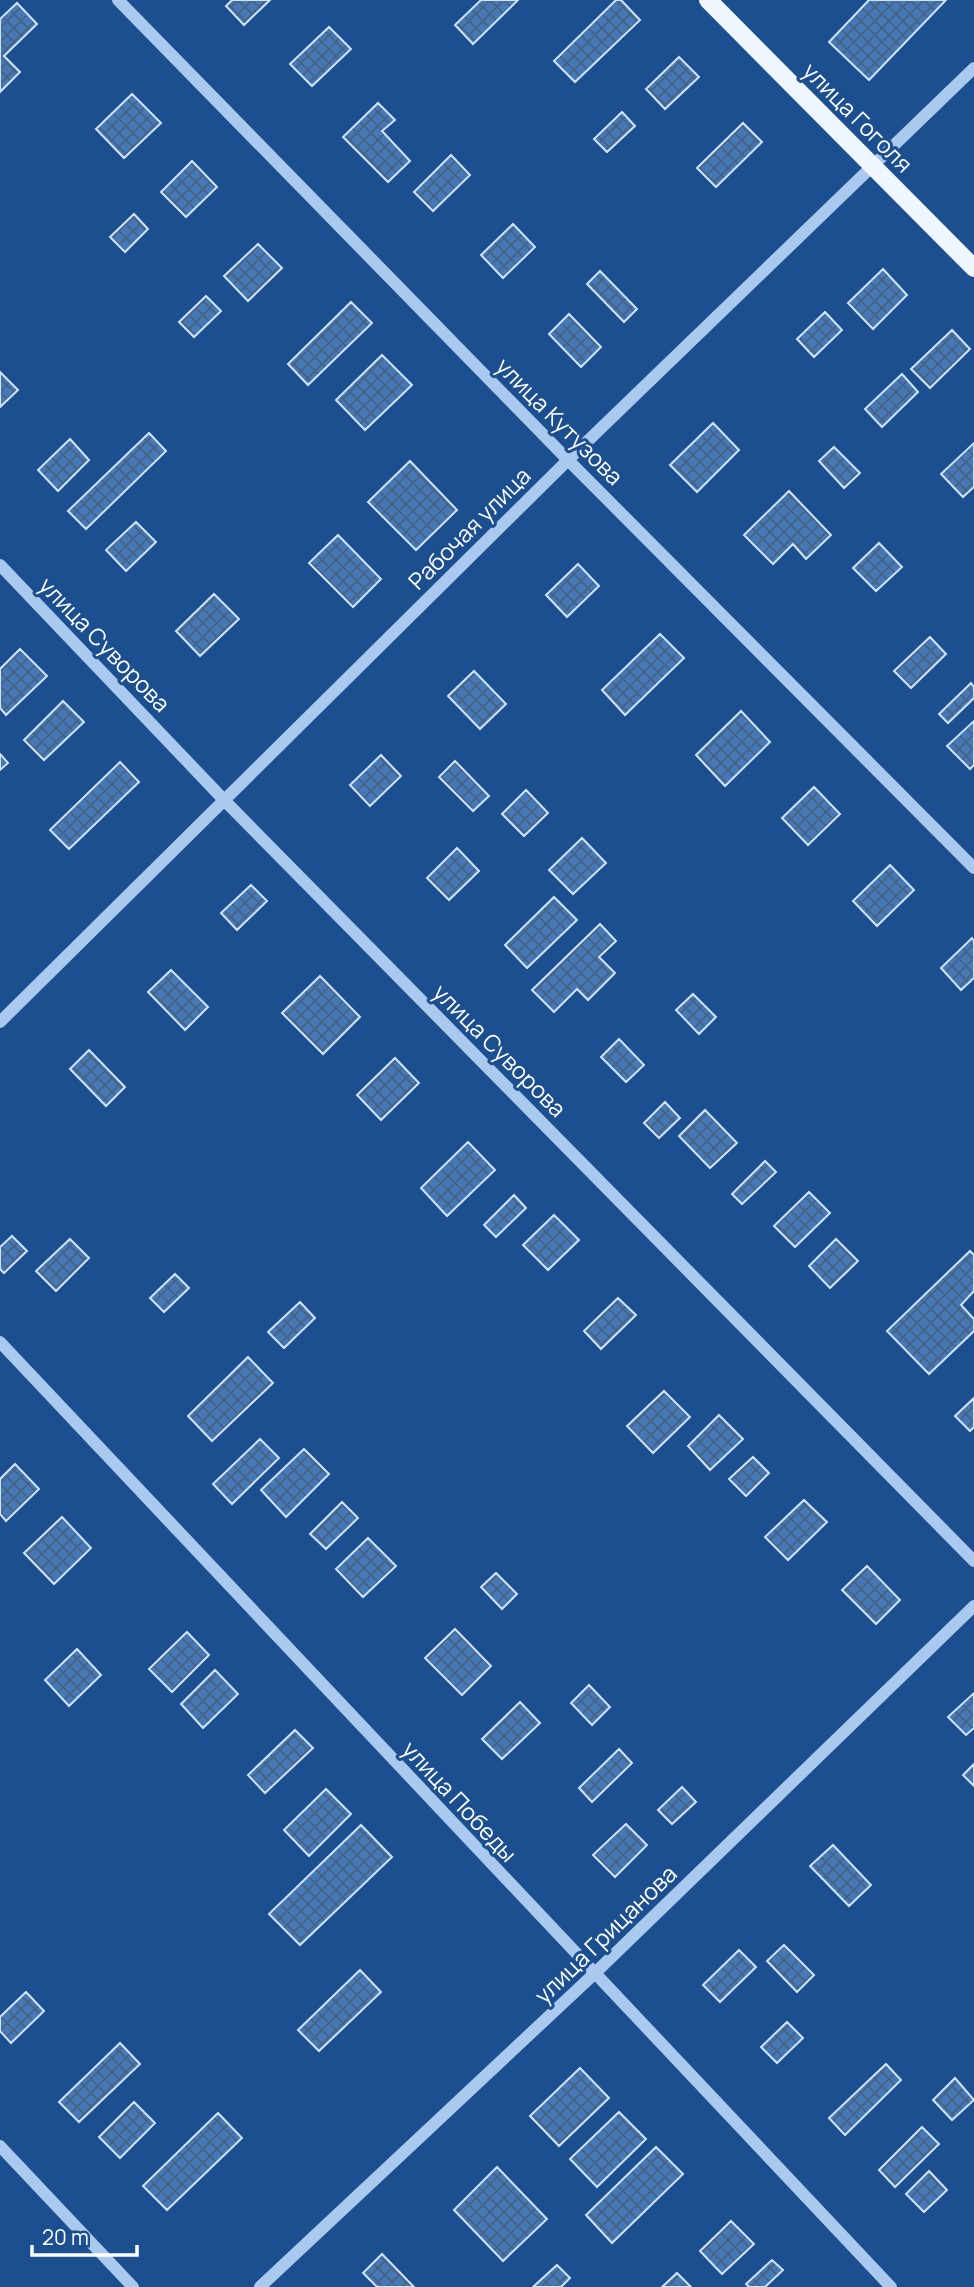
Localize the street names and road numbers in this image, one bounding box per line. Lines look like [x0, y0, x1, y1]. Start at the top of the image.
street label: улица Гоголя [796, 55, 920, 179]
street label: улица Кутузова [489, 350, 631, 492]
street label: Рабочая улица [401, 460, 537, 596]
street label: улица Суворова [32, 569, 178, 719]
street label: улица Суворова [426, 976, 574, 1124]
street label: улица Победы [395, 1733, 525, 1869]
street label: улица Грицанова [527, 1858, 683, 2010]

